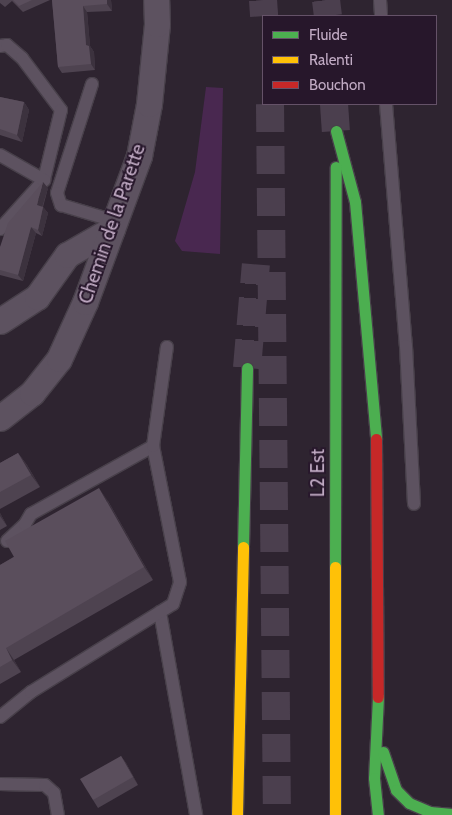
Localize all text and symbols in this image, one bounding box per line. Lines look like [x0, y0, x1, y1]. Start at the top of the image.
legend [262, 15, 437, 105]
text: Fluide [309, 26, 347, 44]
text: Ralenti [309, 51, 353, 69]
text: Bouchon [309, 76, 366, 94]
street label: Chemin de la Parette [74, 141, 150, 307]
street label: L2 Est [307, 449, 329, 497]

